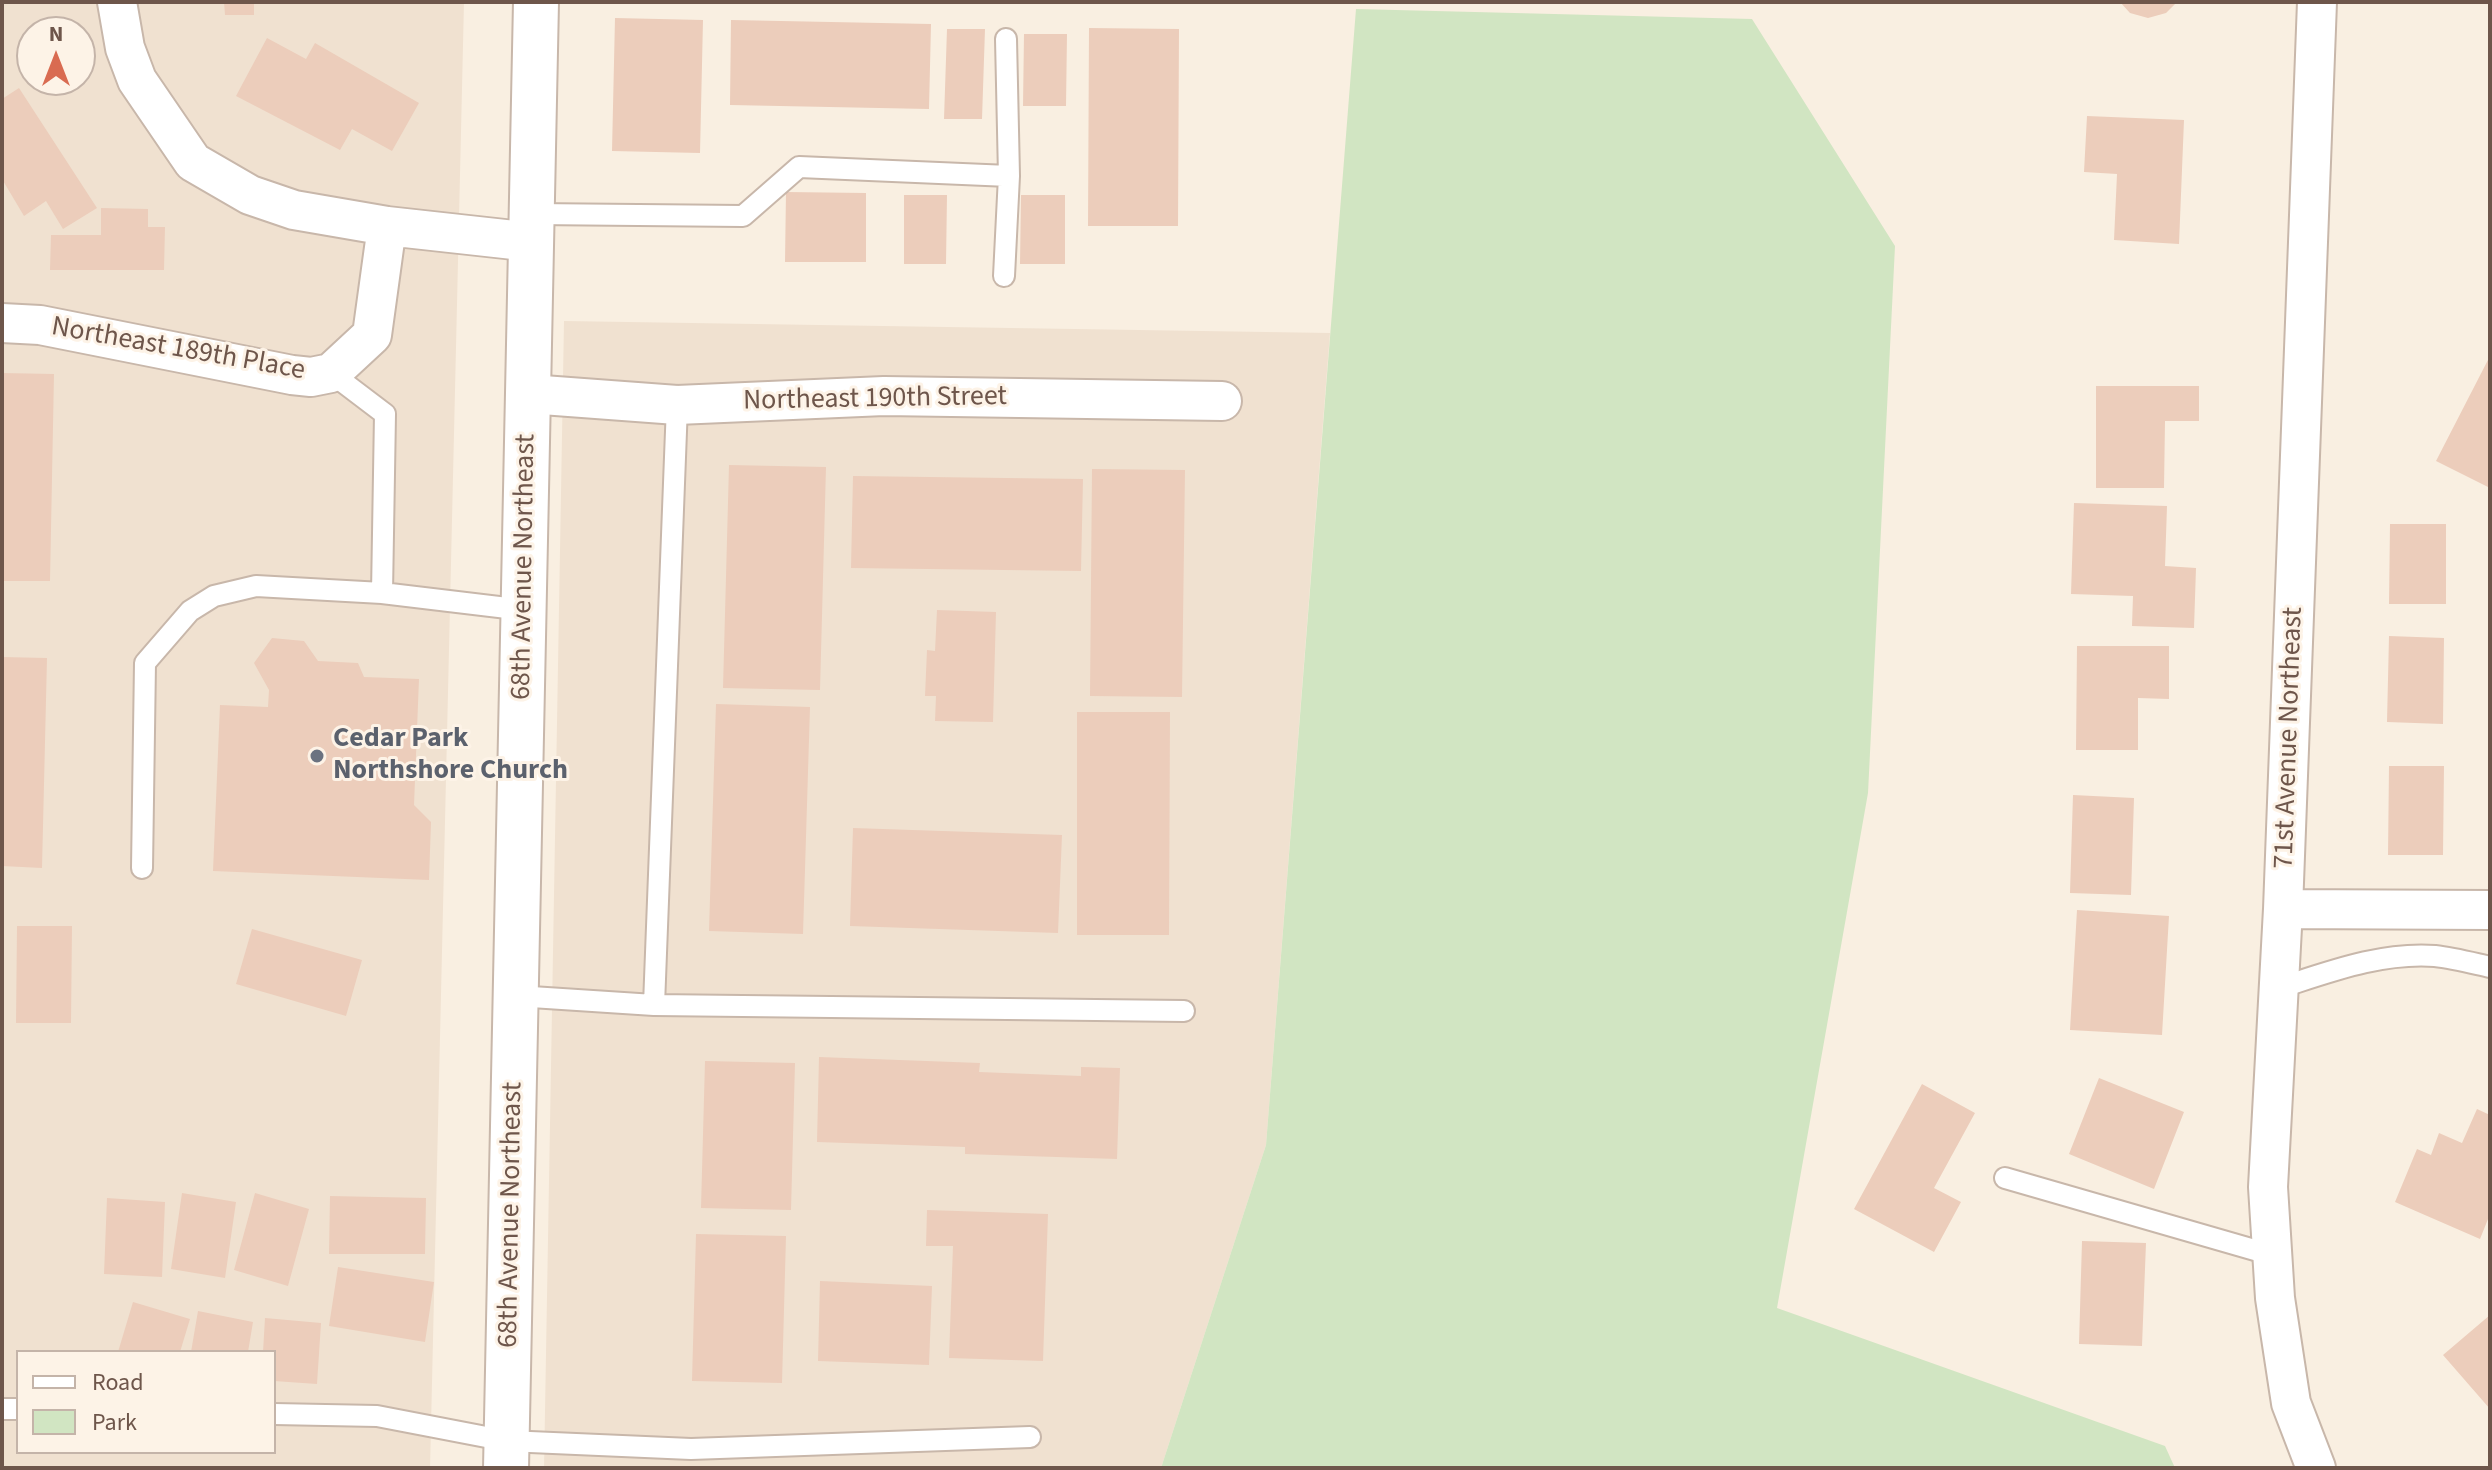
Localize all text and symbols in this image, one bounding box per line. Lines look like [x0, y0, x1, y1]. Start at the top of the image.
north arrow [16, 16, 96, 96]
text: N [49, 18, 63, 50]
street label: Northeast 189th Place [49, 311, 307, 389]
street label: Northeast 190th Street [743, 381, 1007, 419]
street label: 68th Avenue Northeast [506, 434, 544, 700]
street label: 71st Avenue Northeast [2269, 607, 2311, 869]
place label: Cedar Park Northshore Church [333, 723, 568, 789]
marker: Cedar Park Northshore Church [308, 747, 326, 765]
street label: 68th Avenue Northeast [493, 1082, 531, 1348]
legend [16, 1350, 276, 1454]
text: Road [92, 1365, 144, 1400]
text: Park [92, 1405, 137, 1440]

